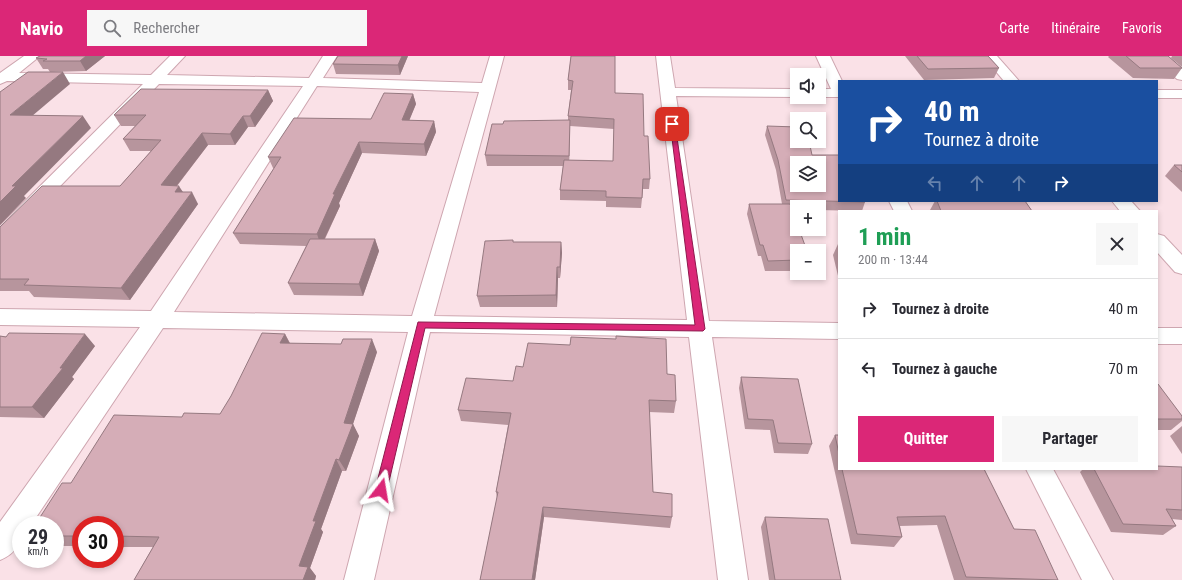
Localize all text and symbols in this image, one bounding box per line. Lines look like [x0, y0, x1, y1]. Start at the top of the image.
search box [87, 10, 367, 46]
text: Navio [20, 17, 63, 40]
icon: search [101, 17, 123, 39]
text: Rechercher [133, 19, 200, 37]
text: Carte [999, 20, 1029, 36]
text: Itinéraire [1051, 20, 1100, 36]
text: Favoris [1122, 20, 1162, 36]
map controls [790, 68, 826, 280]
button: sound [790, 68, 826, 104]
text: 40 m [924, 95, 980, 128]
icon: right [858, 96, 910, 148]
pin [655, 107, 689, 141]
button: search [790, 112, 826, 148]
icon: arrive [661, 113, 683, 135]
text: Tournez à droite [924, 129, 1039, 150]
button: layers [790, 156, 826, 192]
icon: left [924, 172, 946, 194]
icon: ahead [966, 172, 988, 194]
icon: ahead [1008, 172, 1030, 194]
icon: right [1050, 172, 1072, 194]
button: + [790, 200, 826, 236]
text: 1 min [858, 223, 911, 251]
button: close [1096, 223, 1138, 265]
button: − [790, 244, 826, 280]
text: 200 m · 13:44 [858, 252, 928, 267]
icon: right [858, 298, 880, 320]
text: Tournez à droite [892, 300, 989, 318]
text: 40 m [1108, 300, 1138, 318]
icon: left [858, 358, 880, 380]
text: Tournez à gauche [892, 360, 997, 378]
text: 70 m [1108, 360, 1138, 378]
button: Quitter [858, 416, 994, 462]
button: Partager [1002, 416, 1138, 462]
position arrow [360, 469, 402, 511]
speed limit sign: 30 [72, 516, 124, 568]
text: 29 [28, 525, 48, 549]
text: km/h [28, 546, 48, 557]

